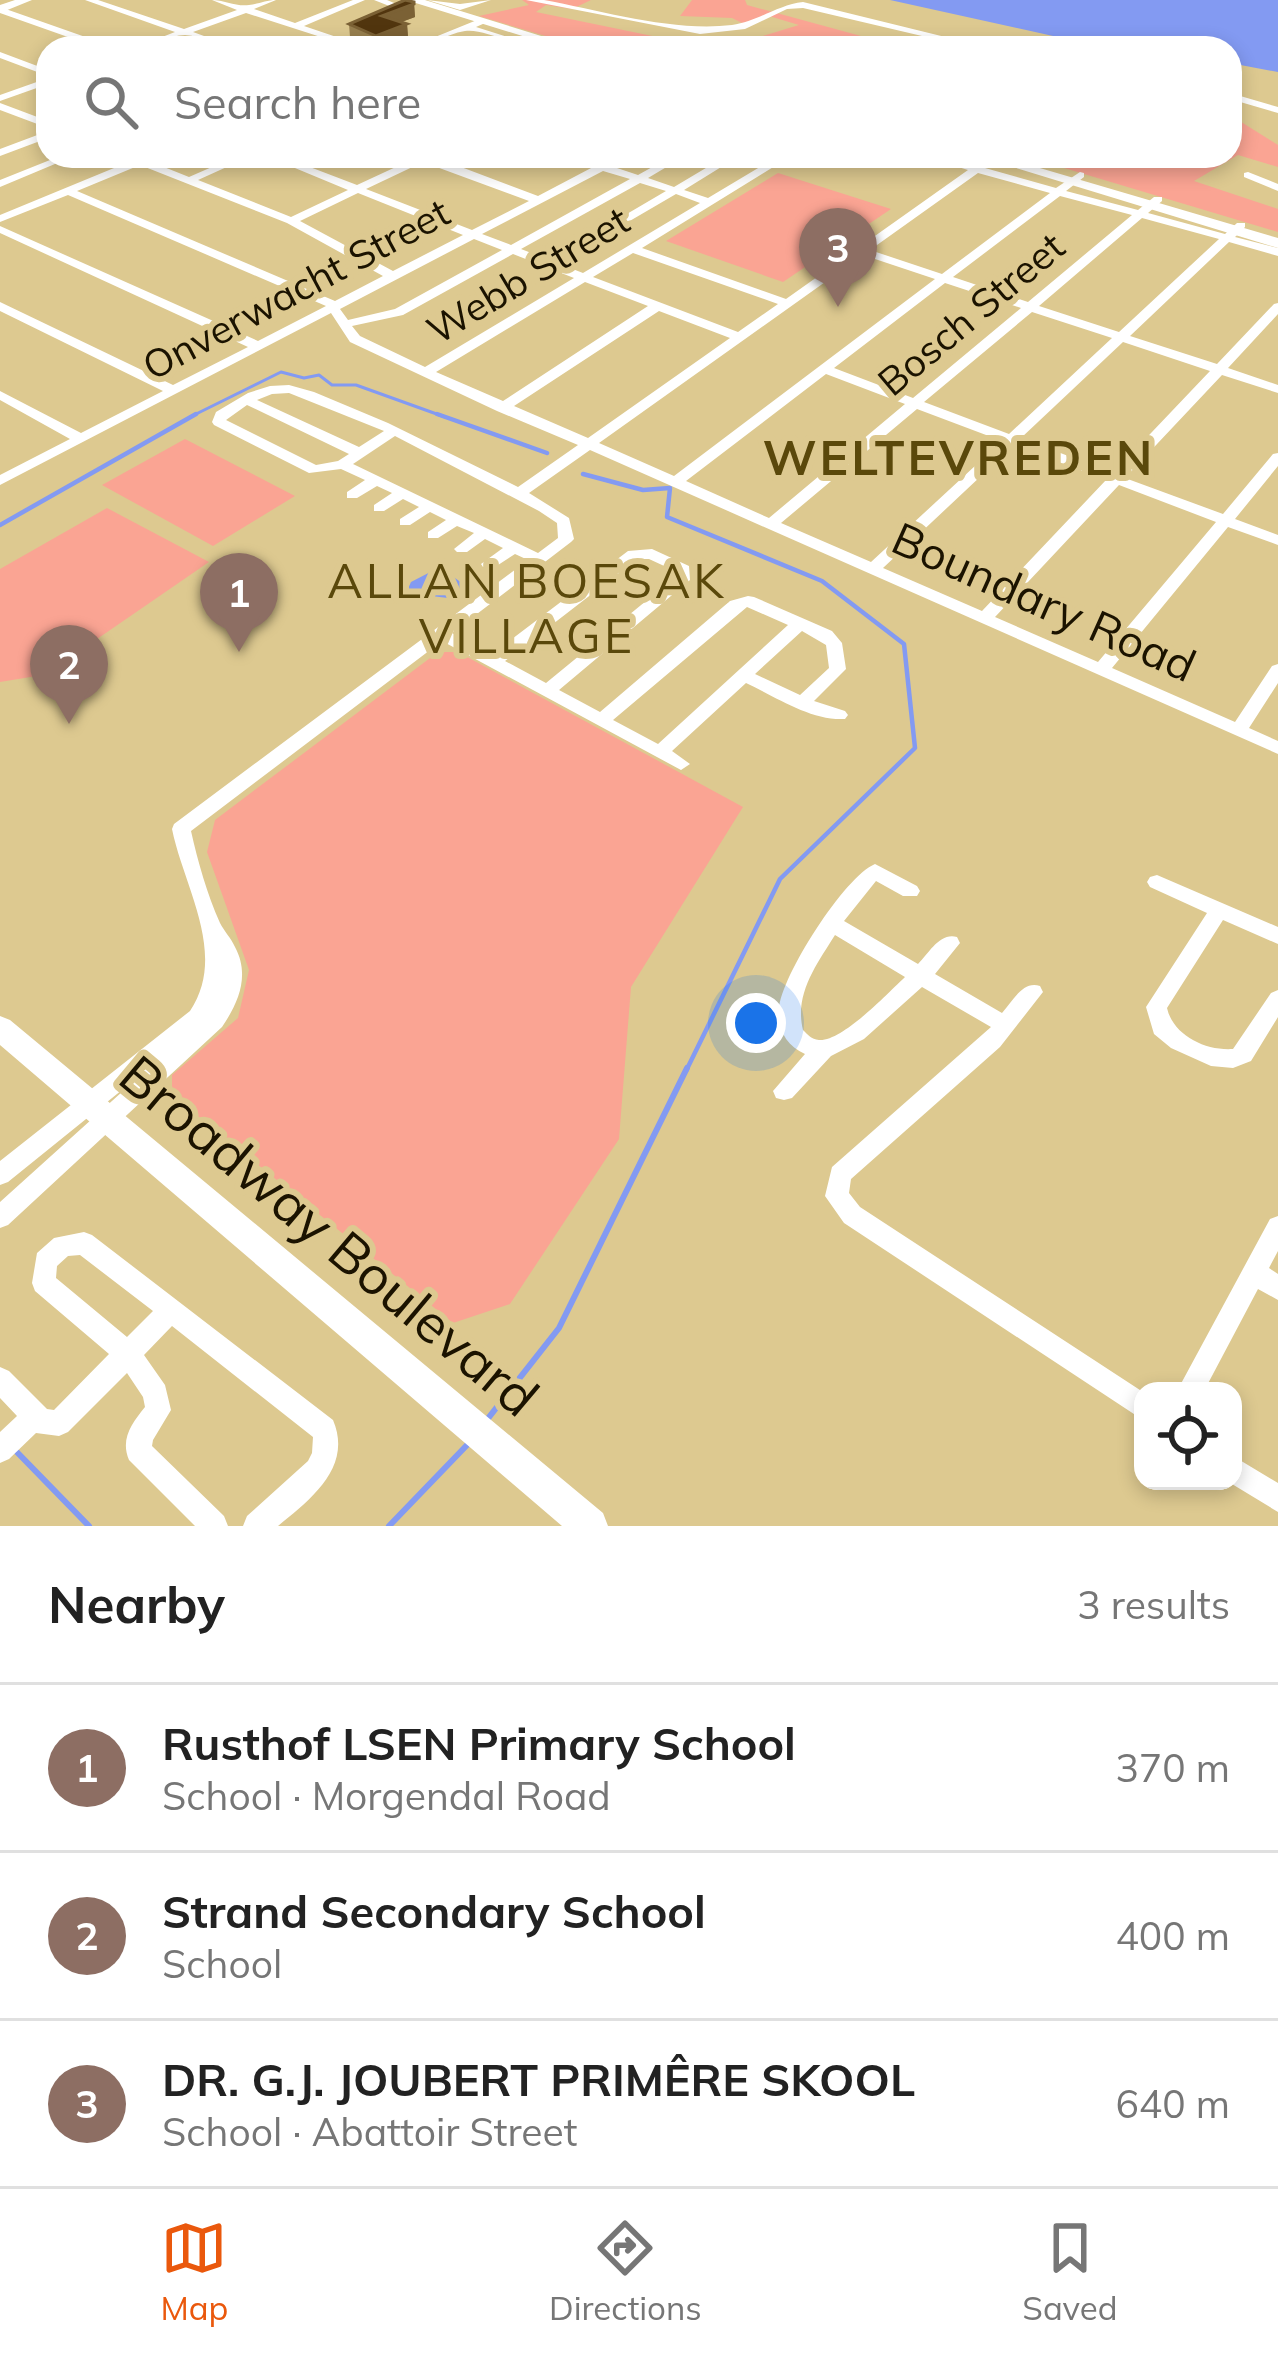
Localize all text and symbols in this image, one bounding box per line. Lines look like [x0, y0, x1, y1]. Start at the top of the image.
search box [36, 36, 1242, 168]
icon: search [78, 69, 144, 135]
text: Search here [174, 74, 421, 130]
street label: Onverwacht Street [134, 187, 458, 390]
street label: Webb Street [418, 195, 638, 354]
pin: 3 [799, 208, 877, 307]
street label: Bosch Street [867, 221, 1074, 406]
district label: WELTEVREDEN [763, 427, 1155, 487]
street label: Boundary Road [884, 509, 1205, 693]
district label: ALLAN BOESAK VILLAGE [327, 550, 727, 665]
pin: 1 [200, 553, 278, 652]
pin: 2 [30, 625, 108, 724]
your location [726, 993, 786, 1053]
street label: Broadway Boulevard [106, 1040, 553, 1430]
map controls [1134, 1382, 1242, 1490]
button: locate [1134, 1382, 1242, 1490]
text: Nearby [48, 1572, 225, 1636]
text: 3 results [1077, 1580, 1230, 1629]
text: Rusthof LSEN Primary School [162, 1715, 796, 1771]
text: 1 [75, 1743, 99, 1792]
text: 370 m [1115, 1743, 1230, 1792]
text: School · Morgendal Road [162, 1771, 611, 1820]
text: Strand Secondary School [162, 1883, 706, 1939]
text: 2 [75, 1911, 99, 1960]
text: 400 m [1115, 1911, 1230, 1960]
text: School [162, 1939, 282, 1988]
text: DR. G.J. JOUBERT PRIMÊRE SKOOL [162, 2051, 915, 2107]
text: 3 [75, 2079, 99, 2128]
text: 640 m [1115, 2079, 1230, 2128]
text: School · Abattoir Street [162, 2107, 577, 2156]
tab: Map [160, 2215, 228, 2328]
tab: Directions [549, 2215, 702, 2328]
tab: Saved [1022, 2215, 1118, 2328]

